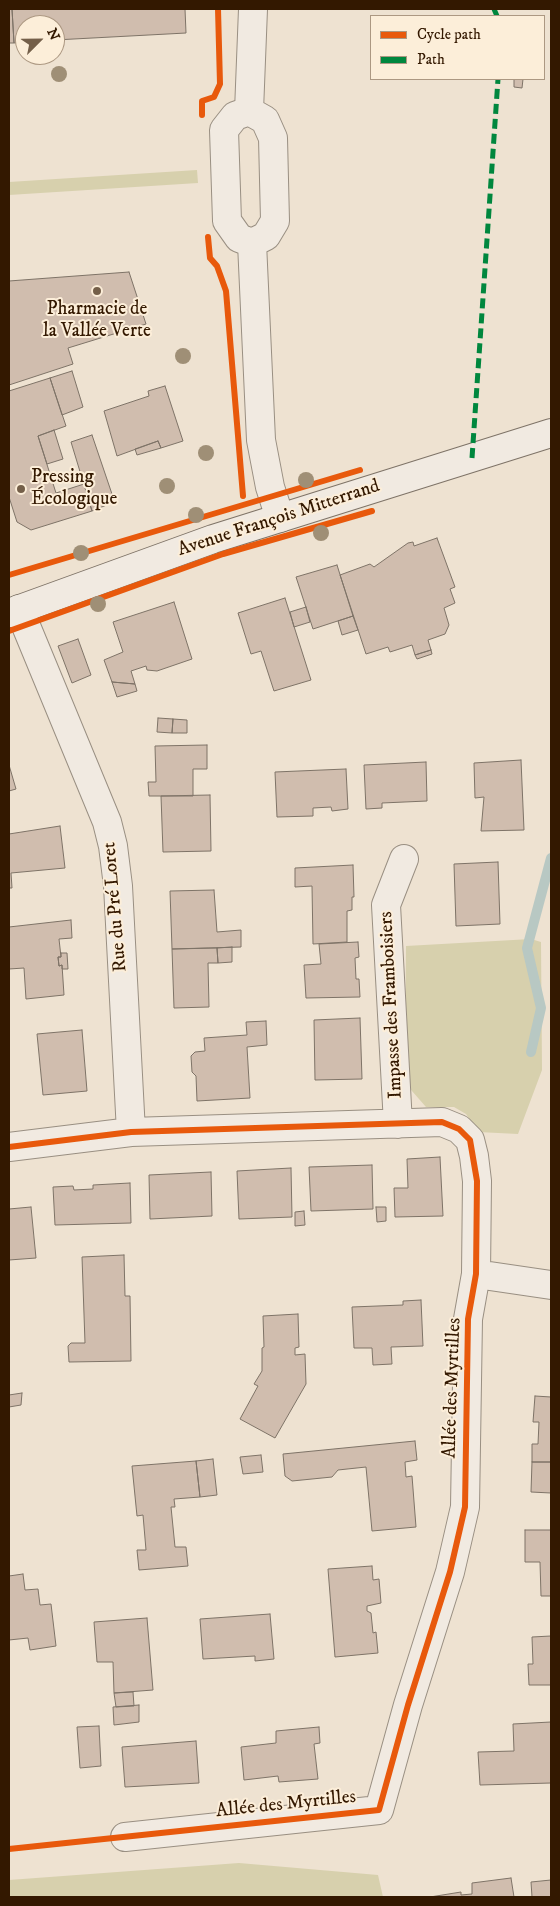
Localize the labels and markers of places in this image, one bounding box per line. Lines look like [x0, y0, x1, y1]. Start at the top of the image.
marker: Pharmacie de la Vallée Verte [91, 285, 103, 297]
place label: Pharmacie de la Vallée Verte [43, 299, 151, 343]
place label: Pressing Écologique [31, 467, 117, 511]
marker: Pressing Écologique [15, 483, 27, 495]

